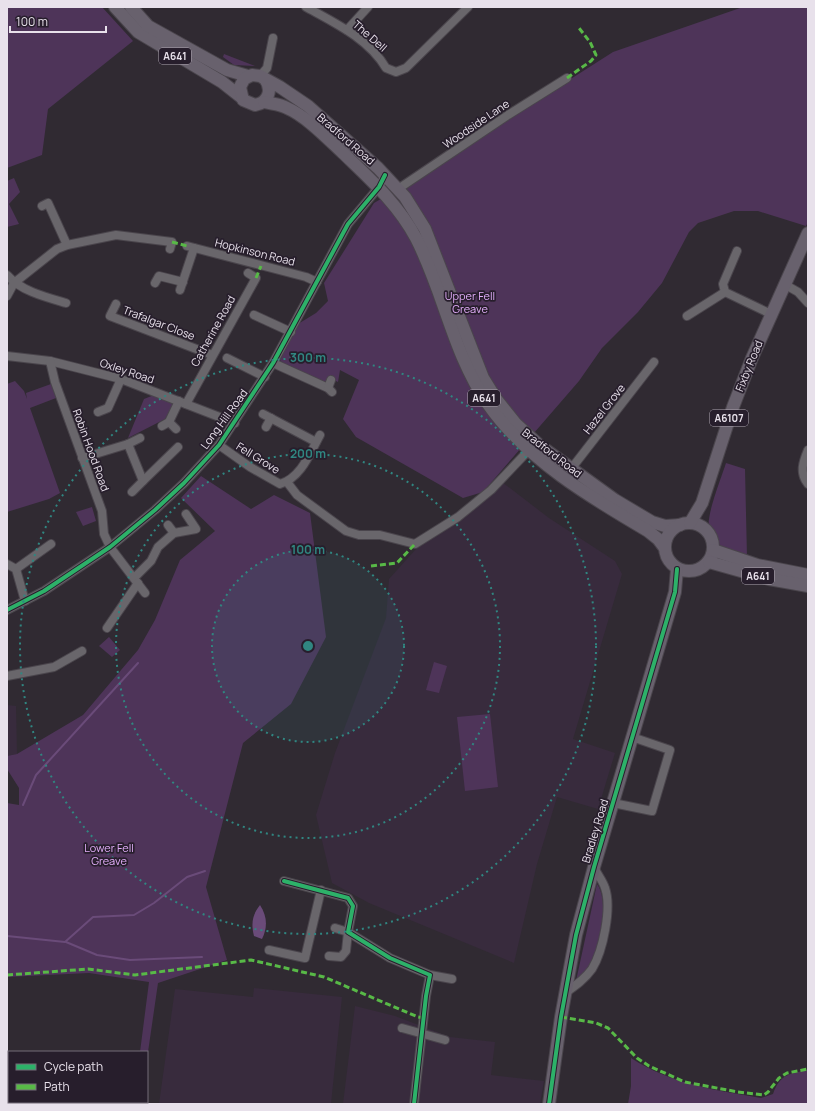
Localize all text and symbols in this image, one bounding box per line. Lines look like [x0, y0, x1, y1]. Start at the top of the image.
scale bar [10, 8, 106, 34]
text: 100 m [16, 13, 48, 30]
street label: The Dell [350, 17, 391, 55]
road number: A641 [159, 48, 191, 64]
street label: Woodside Lane [439, 95, 512, 151]
street label: Bradford Road [314, 109, 378, 168]
street label: Hopkinson Road [213, 234, 297, 269]
park label: Upper Fell Greave [445, 288, 495, 316]
street label: Catherine Road [187, 293, 238, 369]
street label: Trafalgar Close [121, 302, 198, 343]
street label: Fixby Road [731, 338, 766, 394]
text: 300 m [290, 349, 326, 366]
street label: Oxley Road [98, 355, 156, 386]
street label: Hazel Grove [579, 380, 628, 437]
street label: Long Hill Road [197, 386, 250, 452]
road number: A641 [468, 390, 500, 406]
street label: Robin Hood Road [70, 407, 113, 493]
road number: A6107 [710, 410, 748, 426]
street label: Bradford Road [519, 425, 585, 481]
street label: Fell Grove [234, 438, 283, 477]
text: 200 m [290, 445, 326, 462]
text: 100 m [291, 541, 325, 558]
road number: A641 [742, 568, 774, 584]
centre of rings [301, 639, 315, 653]
street label: Bradley Road [578, 797, 611, 865]
park label: Lower Fell Greave [84, 840, 134, 868]
legend [8, 1051, 148, 1103]
text: Cycle path [44, 1058, 103, 1075]
text: Path [44, 1078, 70, 1095]

